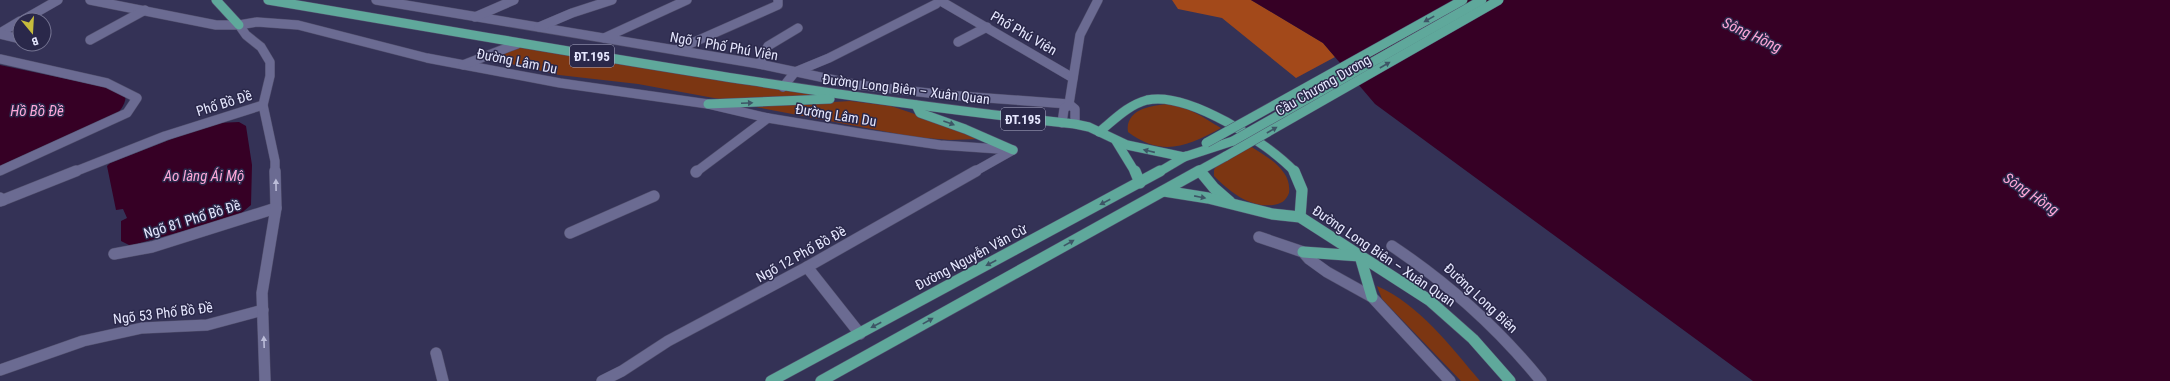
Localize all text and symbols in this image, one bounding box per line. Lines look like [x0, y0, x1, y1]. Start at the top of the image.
street label: Phố Phú Viên [988, 8, 1060, 58]
north arrow [12, 12, 52, 52]
water label: Sông Hồng [1720, 14, 1784, 56]
one-way arrow [1423, 16, 1434, 22]
street label: Ngõ 1 Phố Phú Viên [669, 29, 779, 63]
text: B [30, 34, 40, 48]
street label: Đường Lâm Du [475, 45, 559, 77]
road number: ĐT.195 [570, 45, 614, 67]
street label: Cầu Chương Dương [1272, 51, 1374, 119]
one-way arrow [1379, 62, 1391, 69]
street label: Đường Long Biên – Xuân Quan [821, 71, 991, 107]
street label: Phố Bồ Đề [194, 87, 254, 119]
one-way arrow [741, 99, 753, 106]
street label: Đường Lâm Du [794, 101, 878, 129]
water label: Hồ Bồ Đề [10, 102, 64, 120]
road number: ĐT.195 [1001, 108, 1045, 130]
one-way arrow [944, 120, 956, 126]
one-way arrow [1266, 126, 1278, 133]
one-way arrow [1143, 147, 1156, 153]
water label: Ao làng Ái Mộ [163, 167, 244, 185]
water label: Sông Hồng [2000, 169, 2062, 219]
one-way arrow [273, 178, 279, 191]
one-way arrow [1194, 194, 1206, 200]
street label: Ngõ 81 Phố Bồ Đề [142, 197, 243, 241]
one-way arrow [1099, 198, 1111, 205]
street label: Đường Long Biên – Xuân Quan [1310, 202, 1458, 310]
street label: Đường Nguyễn Văn Cừ [912, 221, 1030, 293]
street label: Ngõ 12 Phố Bồ Đề [753, 222, 849, 285]
one-way arrow [1063, 240, 1075, 247]
one-way arrow [985, 260, 997, 267]
street label: Đường Long Biên [1441, 260, 1521, 336]
street label: Ngõ 53 Phố Bồ Đề [112, 299, 214, 327]
one-way arrow [923, 318, 934, 325]
one-way arrow [871, 322, 882, 328]
one-way arrow [260, 336, 267, 348]

